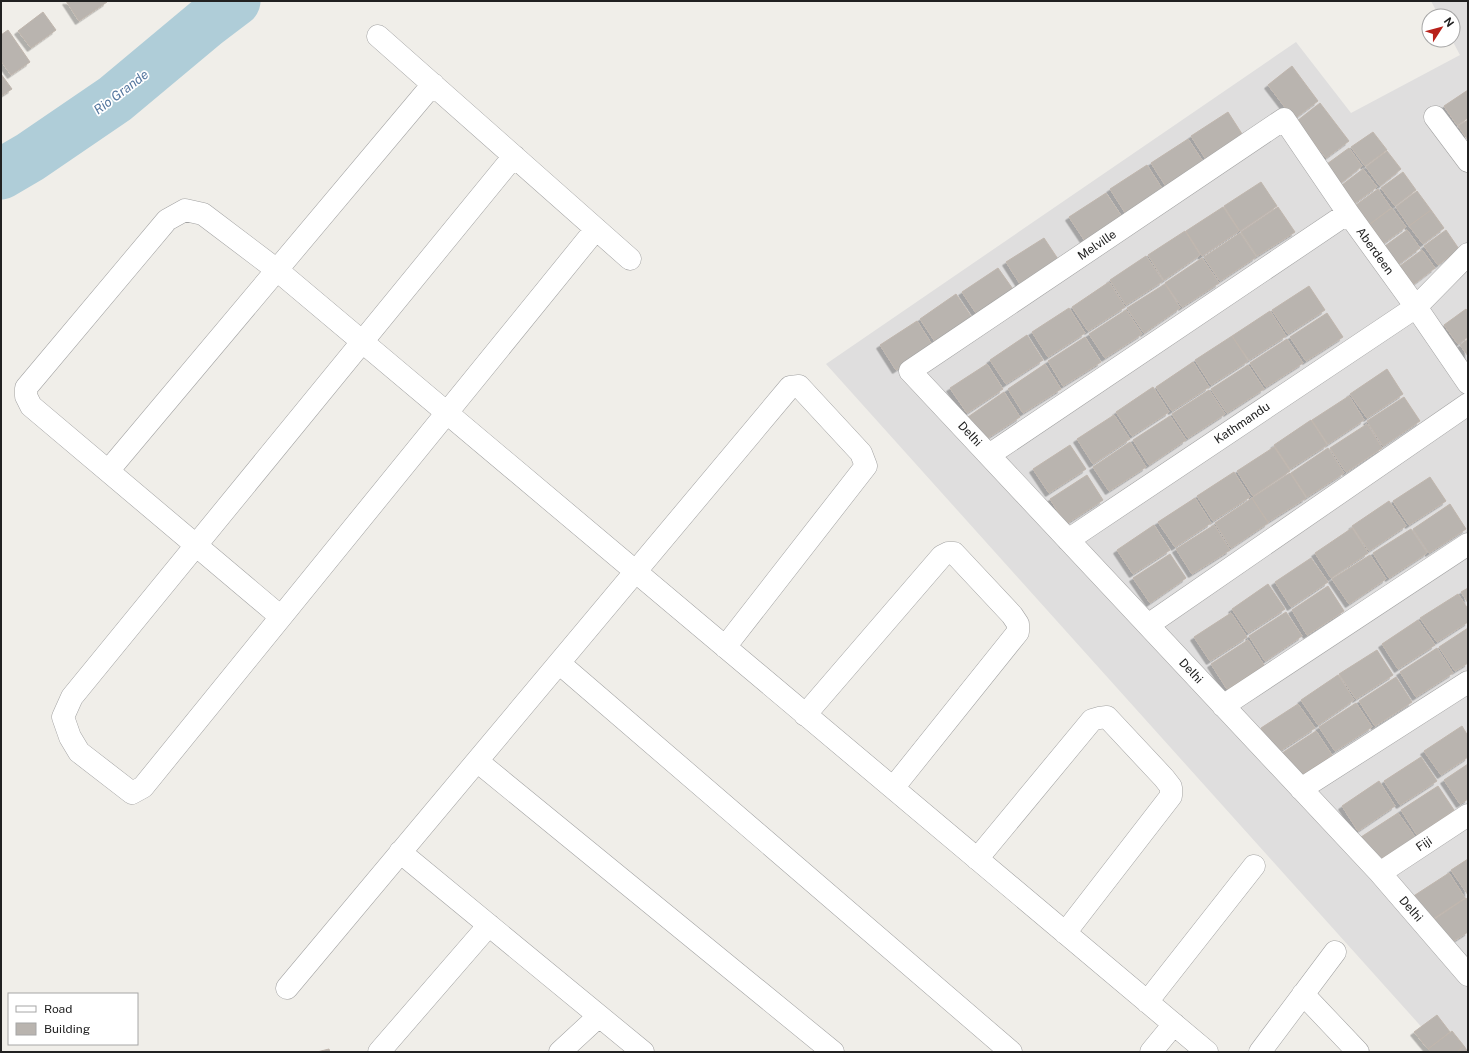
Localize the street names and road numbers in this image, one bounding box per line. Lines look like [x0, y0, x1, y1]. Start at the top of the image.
street label: Aberdeen [1353, 225, 1397, 277]
street label: Melville [1075, 227, 1119, 263]
street label: Kathmandu [1212, 399, 1273, 447]
street label: Delhi [955, 419, 985, 449]
street label: Delhi [1176, 656, 1206, 686]
street label: Fiji [1413, 834, 1435, 854]
street label: Delhi [1396, 894, 1426, 924]

